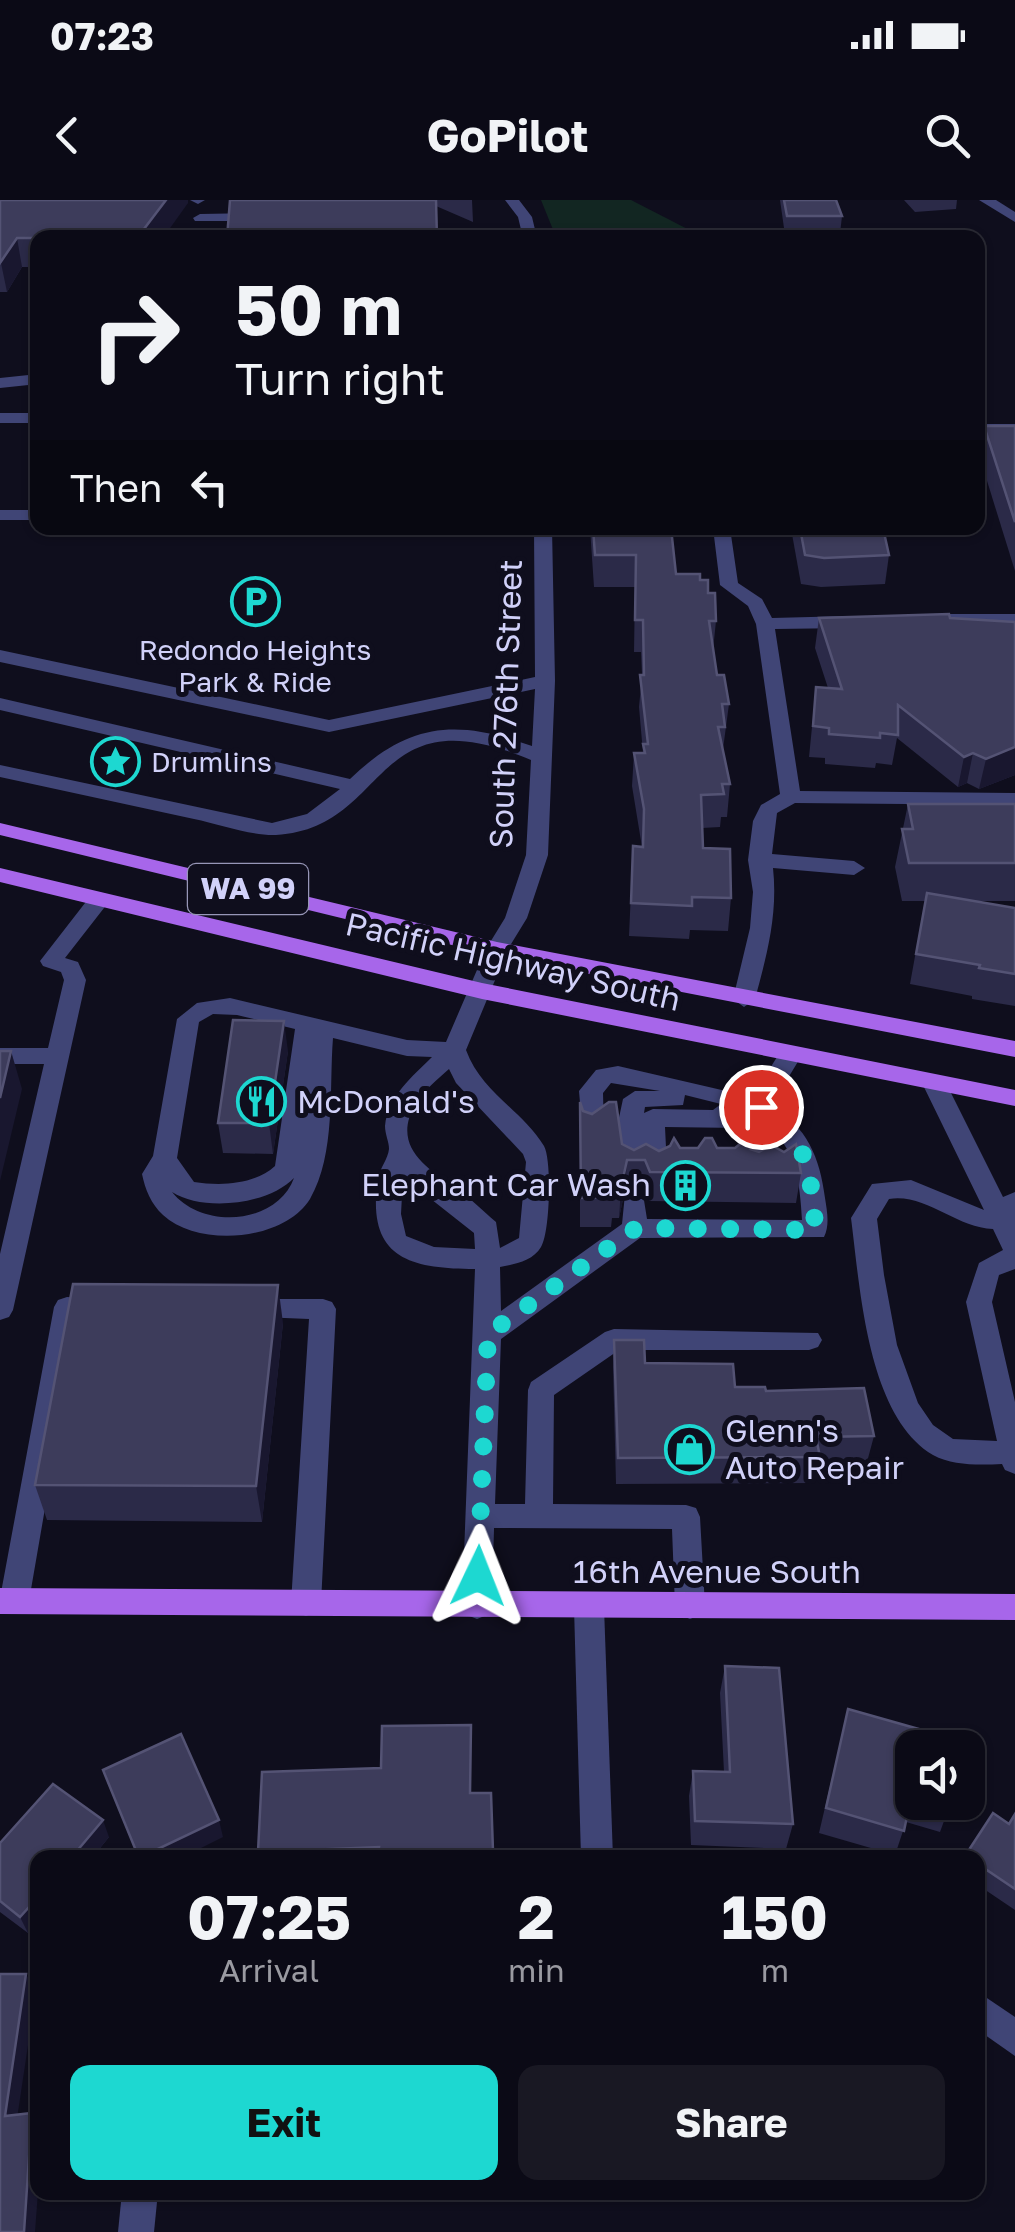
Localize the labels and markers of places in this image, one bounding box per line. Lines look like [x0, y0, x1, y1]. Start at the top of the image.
parking icon: Redondo Heights Park & Ride [229, 576, 281, 628]
place label: Redondo Heights Park & Ride [139, 633, 371, 698]
place icon: Drumlins [90, 736, 142, 788]
place label: Drumlins [151, 745, 272, 778]
pin [719, 1065, 804, 1150]
restaurant icon: McDonald's [236, 1076, 288, 1128]
place label: McDonald's [297, 1082, 475, 1120]
building icon: Elephant Car Wash [660, 1159, 712, 1211]
place label: Elephant Car Wash [361, 1165, 651, 1203]
place label: Glenn's Auto Repair [725, 1411, 904, 1486]
shop icon: Glenn's Auto Repair [664, 1423, 716, 1475]

